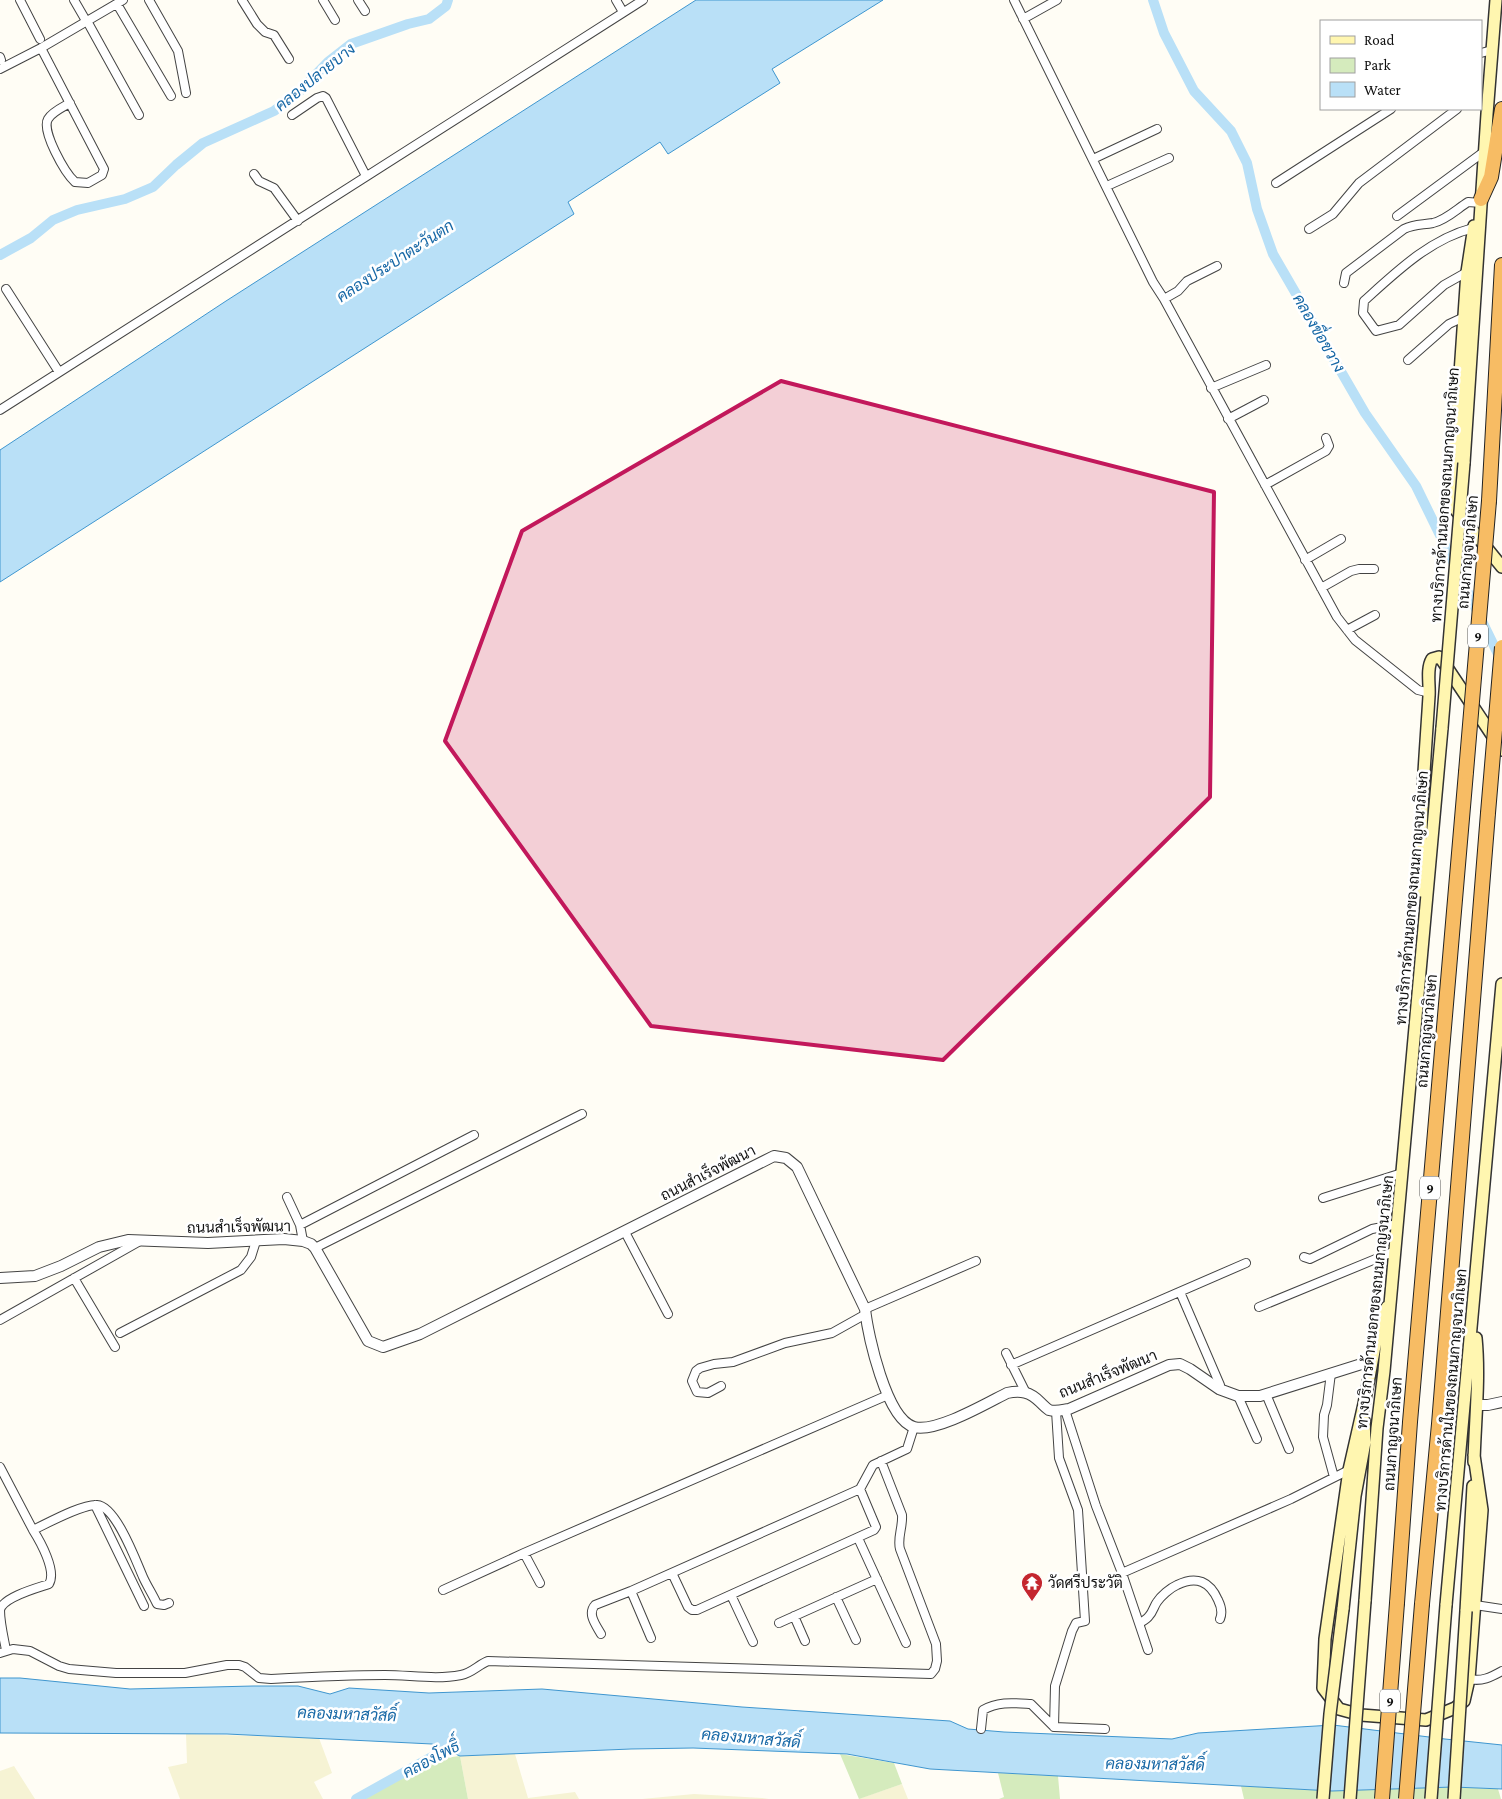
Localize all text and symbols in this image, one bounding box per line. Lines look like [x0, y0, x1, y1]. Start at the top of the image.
legend [1320, 20, 1482, 110]
text: Road [1364, 32, 1395, 48]
water label: คลองปลายบาง [272, 40, 358, 114]
text: Park [1364, 57, 1391, 73]
text: Water [1364, 82, 1401, 98]
water label: คลองประปาตะวันตก [332, 215, 457, 305]
water label: คลองขื่อขวาง [1290, 288, 1353, 375]
street label: ทางบริการด้านนอกของถนนกาญจนาภิเษก [1426, 367, 1463, 623]
street label: ถนนกาญจนาภิเษก [1454, 494, 1482, 610]
road number: 9 [1468, 624, 1488, 648]
street label: ทางบริการด้านนอกของถนนกาญจนาภิเษก [1391, 770, 1432, 1026]
street label: ถนนกาญจนาภิเษก [1413, 973, 1441, 1089]
street label: ถนนสำเร็จพัฒนา [657, 1140, 758, 1204]
street label: ทางบริการด้านนอกของถนนกาญจนาภิเษก [1352, 1174, 1397, 1430]
road number: 9 [1420, 1176, 1440, 1200]
street label: ถนนสำเร็จพัฒนา [187, 1215, 291, 1236]
street label: ทางบริการด้านในของถนนกาญจนาภิเษก [1430, 1268, 1471, 1512]
street label: ถนนสำเร็จพัฒนา [1056, 1344, 1159, 1401]
street label: ถนนกาญจนาภิเษก [1380, 1376, 1406, 1492]
temple icon: วัดศรีประวัติ [1020, 1571, 1044, 1602]
place label: วัดศรีประวัติ [1048, 1573, 1123, 1591]
road number: 9 [1380, 1690, 1400, 1712]
water label: คลองมหาสวัสดิ์ [297, 1698, 400, 1724]
water label: คลองมหาสวัสดิ์ [701, 1719, 805, 1751]
water label: คลองโพธิ์ [397, 1730, 465, 1781]
water label: คลองมหาสวัสดิ์ [1105, 1748, 1208, 1773]

